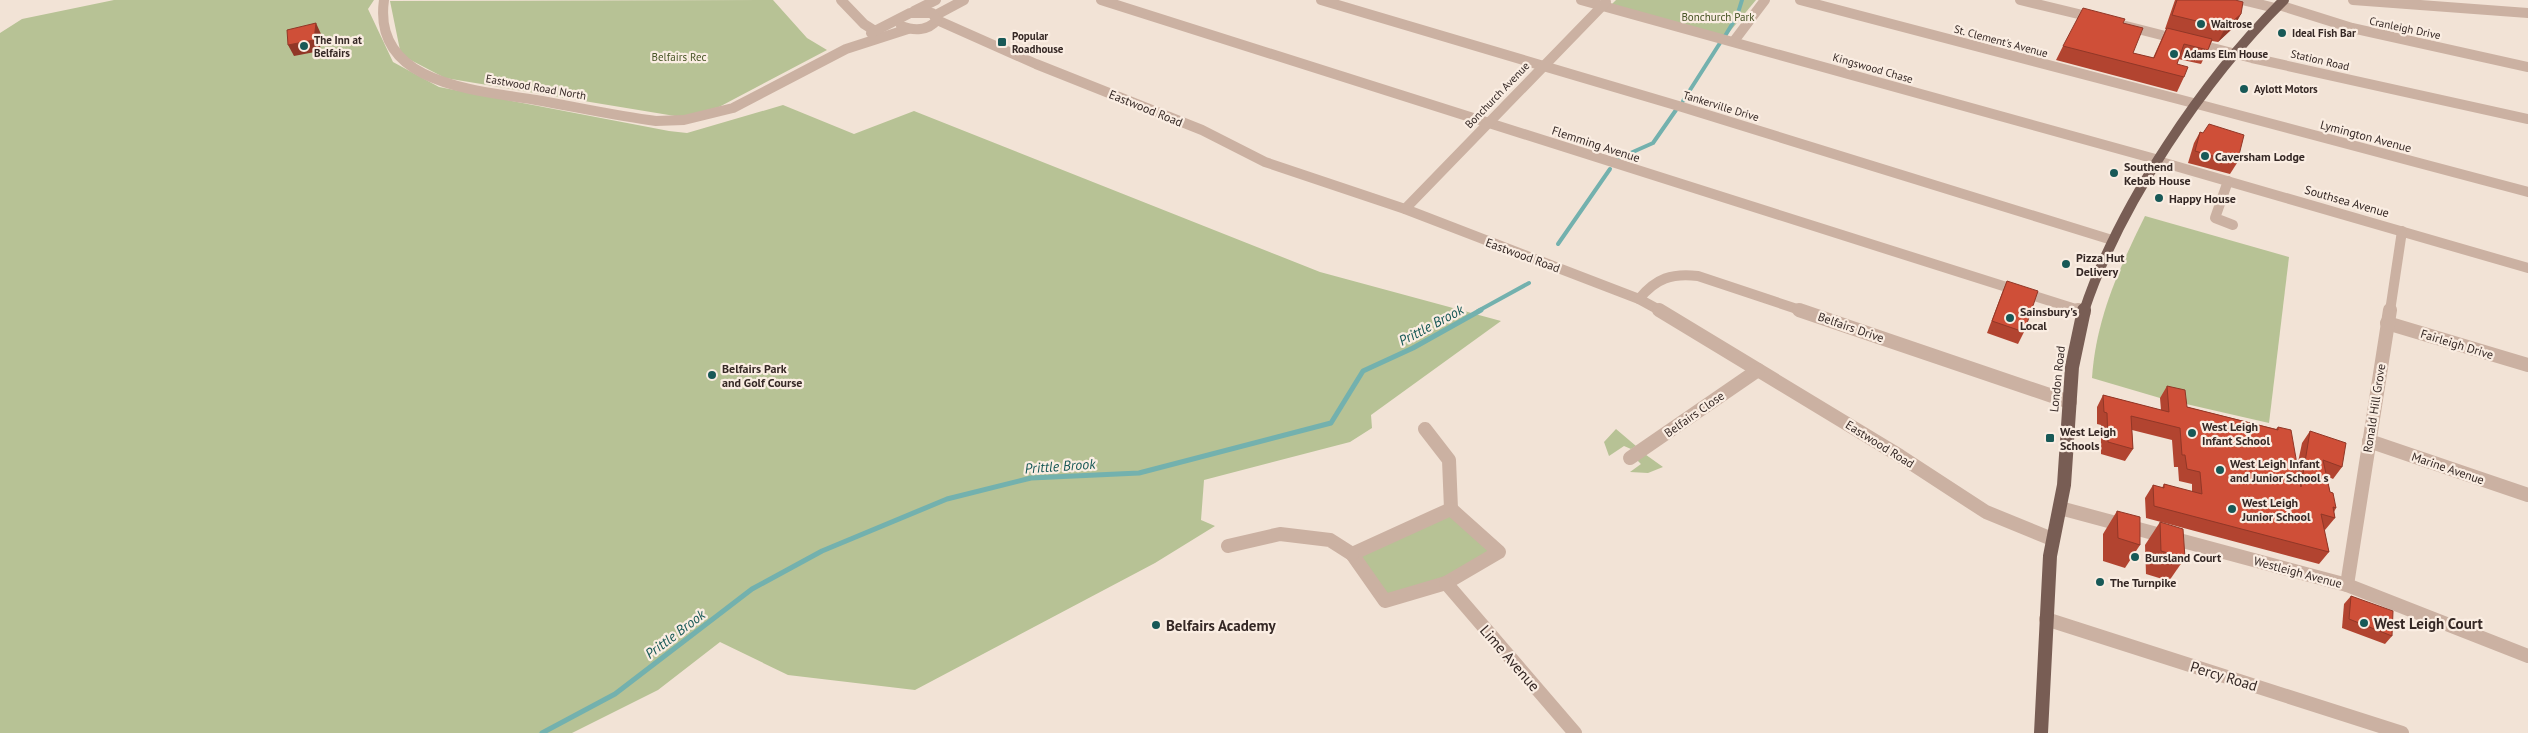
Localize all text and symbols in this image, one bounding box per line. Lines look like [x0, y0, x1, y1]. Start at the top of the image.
park label: Bonchurch Park [1681, 10, 1755, 24]
street label: Cranleigh Drive [2368, 14, 2442, 42]
place label: Waitrose [2211, 17, 2253, 31]
marker: Waitrose [2195, 18, 2207, 30]
street label: St. Clement's Avenue [1952, 22, 2050, 60]
place label: Ideal Fish Bar [2292, 26, 2356, 40]
marker: Ideal Fish Bar [2276, 27, 2288, 39]
place label: Popular Roadhouse [1012, 29, 1064, 56]
place label: The Inn at Belfairs [314, 33, 362, 60]
marker: Popular Roadhouse [996, 36, 1008, 48]
marker: The Inn at Belfairs [298, 40, 310, 52]
street label: Station Road [2289, 46, 2351, 74]
place label: Adams Elm House [2184, 47, 2269, 61]
marker: Adams Elm House [2168, 48, 2180, 60]
park label: Belfairs Rec [652, 50, 706, 64]
street label: Kingswood Chase [1831, 50, 1915, 86]
street label: Bonchurch Avenue [1462, 59, 1533, 131]
street label: Eastwood Road North [485, 71, 587, 103]
place label: Aylott Motors [2254, 82, 2318, 96]
marker: Aylott Motors [2238, 83, 2250, 95]
street label: Eastwood Road [1107, 86, 1185, 130]
street label: Tankerville Drive [1681, 88, 1761, 124]
street label: Lymington Avenue [2319, 117, 2413, 155]
street label: Flemming Avenue [1550, 123, 1642, 165]
place label: Caversham Lodge [2215, 149, 2305, 164]
marker: Caversham Lodge [2199, 150, 2211, 162]
place label: Southend Kebab House [2124, 159, 2191, 188]
marker: Southend Kebab House [2108, 167, 2120, 179]
street label: Southsea Avenue [2303, 182, 2391, 220]
place label: Happy House [2169, 191, 2236, 206]
marker: Happy House [2153, 192, 2165, 204]
street label: Eastwood Road [1484, 235, 1562, 275]
place label: Pizza Hut Delivery [2076, 250, 2125, 279]
marker: Pizza Hut Delivery [2060, 258, 2072, 270]
water label: Prittle Brook [1395, 300, 1467, 350]
place label: Sainsbury's Local [2020, 304, 2077, 333]
street label: Belfairs Drive [1816, 309, 1886, 345]
marker: Sainsbury's Local [2004, 312, 2016, 324]
street label: Fairleigh Drive [2419, 326, 2495, 362]
street label: London Road [2046, 345, 2068, 413]
place label: Belfairs Park and Golf Course [722, 361, 802, 390]
street label: Ronald Hill Grove [2360, 363, 2388, 453]
marker: Belfairs Park and Golf Course [706, 369, 718, 381]
street label: Belfairs Close [1661, 388, 1727, 440]
street label: Eastwood Road [1843, 417, 1917, 471]
place label: West Leigh Infant School [2202, 419, 2271, 448]
place label: West Leigh Schools [2060, 424, 2116, 453]
marker: West Leigh Infant School [2186, 427, 2198, 439]
marker: West Leigh Schools [2044, 432, 2056, 444]
street label: Marine Avenue [2410, 449, 2486, 487]
water label: Prittle Brook [1024, 454, 1097, 477]
place label: West Leigh Infant and Junior School s [2230, 456, 2329, 485]
marker: West Leigh Infant and Junior School s [2214, 464, 2226, 476]
place label: West Leigh Junior School [2241, 495, 2311, 524]
marker: West Leigh Junior School [2226, 503, 2238, 515]
place label: Bursland Court [2145, 550, 2222, 565]
marker: Bursland Court [2129, 551, 2141, 563]
street label: Westleigh Avenue [2252, 553, 2344, 591]
place label: The Turnpike [2110, 575, 2176, 590]
marker: The Turnpike [2094, 576, 2106, 588]
water label: Prittle Brook [641, 605, 709, 663]
place label: West Leigh Court [2374, 614, 2483, 633]
place label: Belfairs Academy [1166, 616, 1276, 635]
marker: West Leigh Court [2358, 617, 2370, 629]
marker: Belfairs Academy [1150, 619, 1162, 631]
street label: Lime Avenue [1476, 621, 1544, 695]
street label: Percy Road [2188, 657, 2260, 695]

